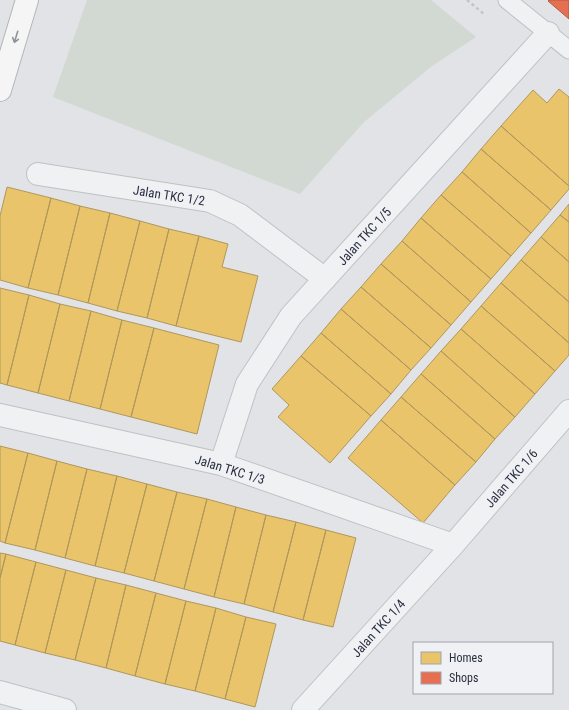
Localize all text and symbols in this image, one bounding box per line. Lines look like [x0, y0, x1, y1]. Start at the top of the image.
one-way arrow [12, 31, 19, 44]
street label: Jalan TKC 1/2 [132, 182, 206, 209]
street label: Jalan TKC 1/5 [335, 204, 394, 268]
street label: Jalan TKC 1/6 [482, 446, 541, 511]
street label: Jalan TKC 1/3 [193, 452, 267, 487]
street label: Jalan TKC 1/4 [349, 596, 409, 660]
legend [413, 642, 553, 694]
text: Homes [449, 651, 483, 665]
text: Shops [449, 671, 478, 685]

